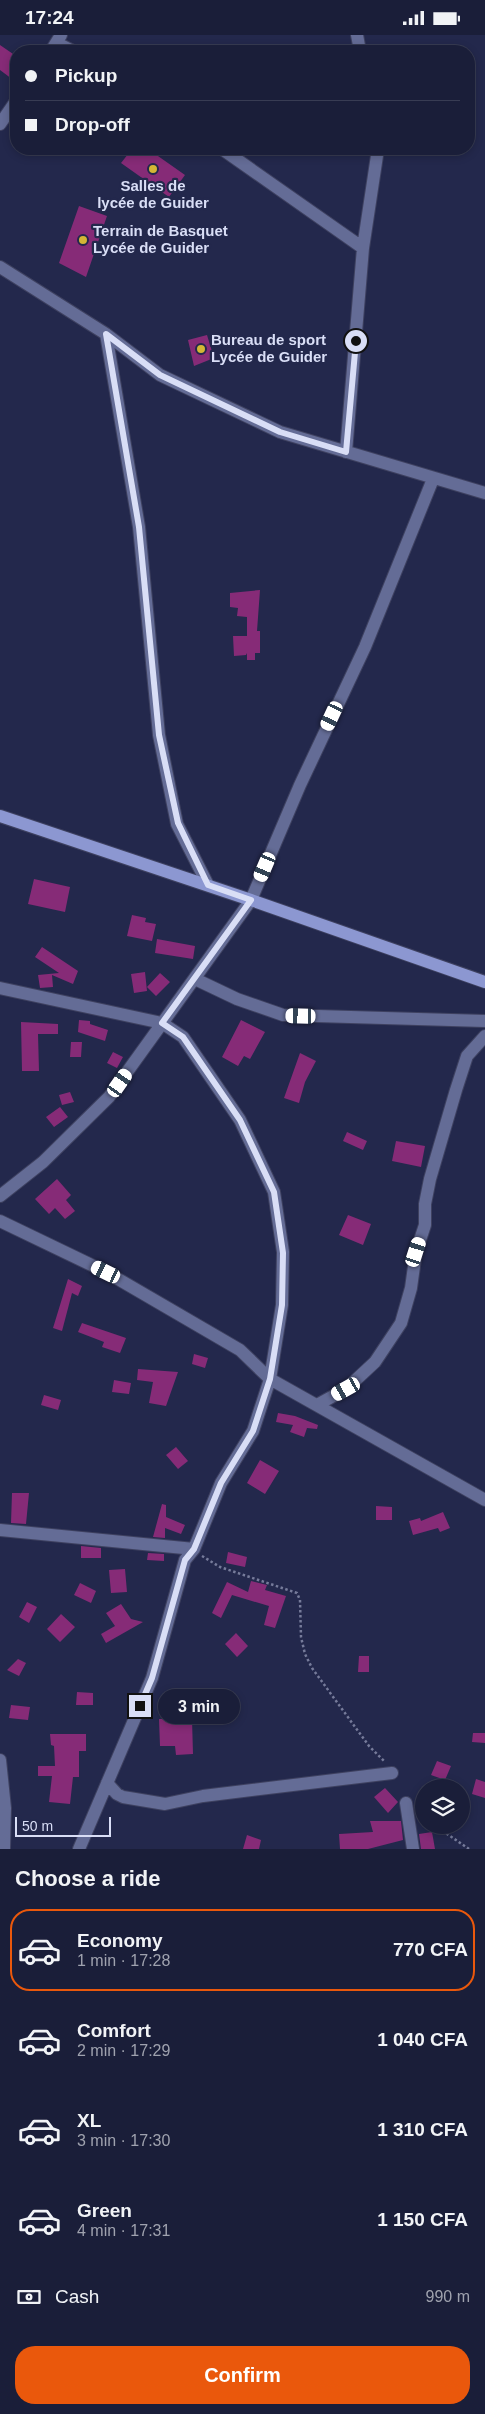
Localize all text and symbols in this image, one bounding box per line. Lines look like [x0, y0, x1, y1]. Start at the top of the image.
text: 17:24 [25, 7, 74, 28]
text: Pickup [55, 65, 117, 86]
text: Drop-off [55, 114, 130, 135]
marker: Salles de lycée de Guider [147, 163, 159, 175]
place label: Salles de lycée de Guider [97, 177, 209, 211]
place label: Terrain de Basquet Lycée de Guider [93, 222, 228, 256]
marker: Terrain de Basquet Lycée de Guider [77, 234, 89, 246]
route start [345, 330, 367, 352]
place label: Bureau de sport Lycée de Guider [211, 331, 327, 365]
marker: Bureau de sport Lycée de Guider [195, 343, 207, 355]
car [318, 699, 345, 733]
car [252, 850, 277, 884]
car [285, 1008, 316, 1024]
car [105, 1066, 134, 1100]
car [404, 1235, 427, 1269]
car [89, 1259, 122, 1285]
car [329, 1375, 362, 1403]
callout: 3 min [158, 1689, 240, 1723]
route end [129, 1695, 151, 1717]
text: 3 min [178, 1698, 220, 1715]
map controls [415, 1779, 470, 1834]
button: layers [415, 1779, 470, 1834]
scale bar [15, 1814, 111, 1837]
text: 50 m [22, 1818, 53, 1834]
text: Choose a ride [15, 1866, 160, 1891]
icon: car [17, 1928, 62, 1973]
text: Economy [77, 1930, 163, 1951]
text: 770 CFA [393, 1939, 468, 1960]
text: 1 min · 17:28 [77, 1952, 170, 1969]
icon: car [17, 2018, 62, 2063]
text: Comfort [77, 2020, 151, 2041]
text: 1 040 CFA [377, 2029, 468, 2050]
text: 2 min · 17:29 [77, 2042, 170, 2059]
icon: car [17, 2108, 62, 2153]
text: XL [77, 2110, 101, 2131]
text: 1 310 CFA [377, 2119, 468, 2140]
text: 3 min · 17:30 [77, 2132, 170, 2149]
icon: car [17, 2198, 62, 2243]
text: Green [77, 2200, 132, 2221]
text: 1 150 CFA [377, 2209, 468, 2230]
text: 4 min · 17:31 [77, 2222, 170, 2239]
icon: cash [15, 2283, 43, 2311]
text: Cash [55, 2286, 99, 2307]
text: 990 m [426, 2288, 470, 2305]
button: Confirm [15, 2346, 470, 2404]

